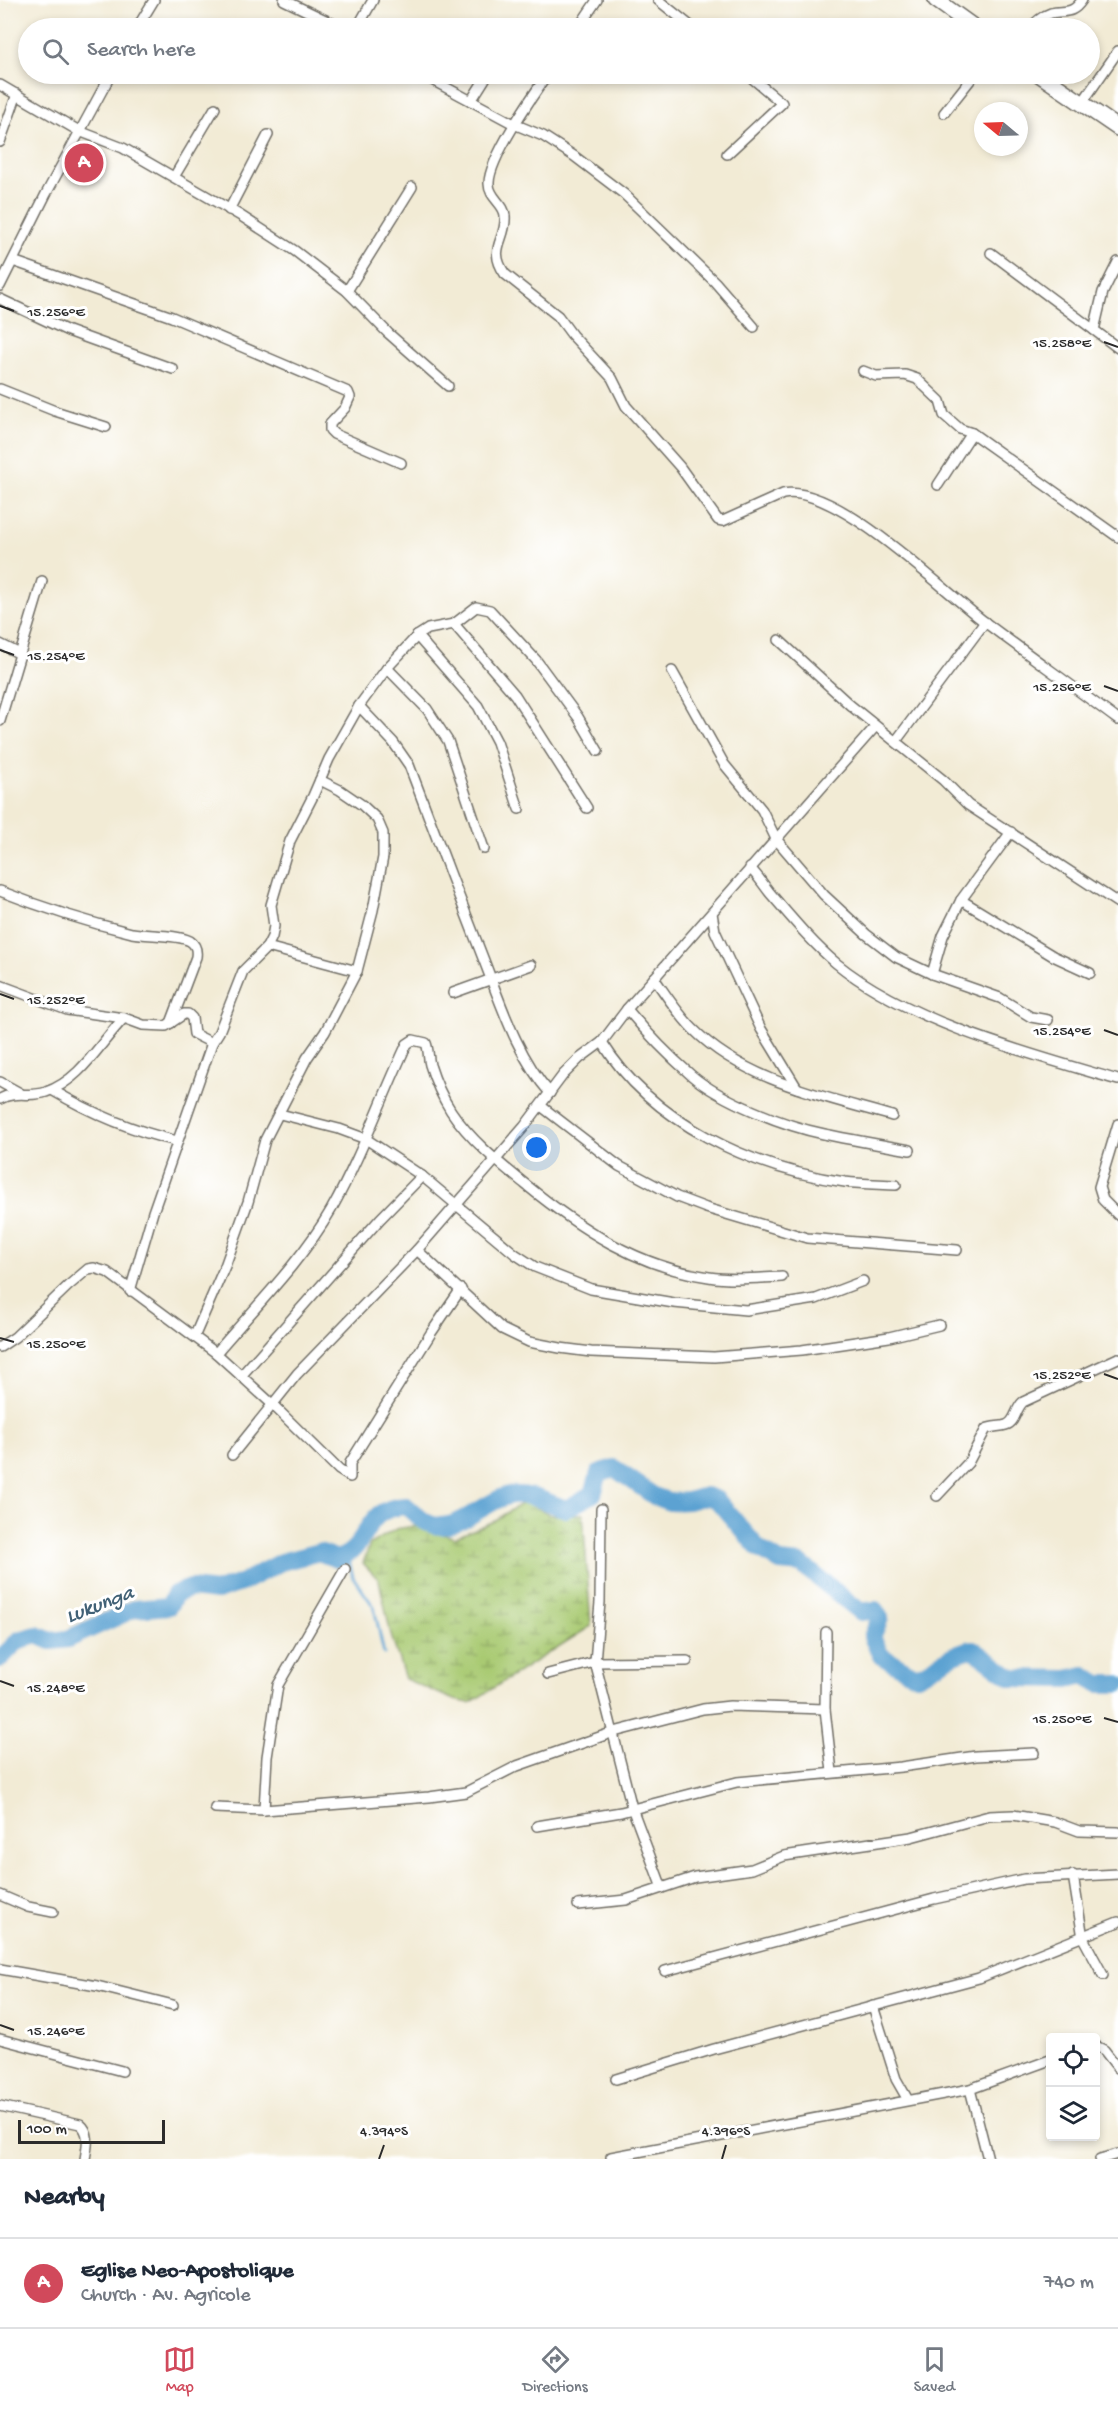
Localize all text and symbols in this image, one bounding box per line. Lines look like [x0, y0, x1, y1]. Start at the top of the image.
search box [18, 18, 1100, 84]
icon: search [39, 35, 72, 68]
text: Search here [87, 38, 195, 64]
north arrow [974, 102, 1028, 156]
pin: A [64, 140, 104, 186]
text: 15.256°E [26, 304, 85, 322]
text: 15.258°E [1032, 335, 1092, 353]
text: 15.254°E [26, 648, 85, 666]
text: 15.256°E [1032, 679, 1091, 697]
text: 15.252°E [26, 992, 85, 1010]
text: 15.254°E [1032, 1023, 1091, 1041]
your location [522, 1133, 551, 1162]
text: 15.250°E [26, 1336, 86, 1354]
text: 15.252°E [1032, 1367, 1091, 1385]
water label: Lukunga [63, 1582, 139, 1631]
text: 15.248°E [26, 1680, 85, 1698]
text: 15.250°E [1032, 1711, 1092, 1729]
text: 15.246°E [27, 2023, 85, 2041]
map controls [1046, 2033, 1100, 2141]
button: locate [1046, 2033, 1100, 2087]
button: layers [1046, 2087, 1100, 2141]
scale bar [18, 2117, 165, 2144]
text: 100 m [27, 2121, 67, 2140]
text: 4.394°S [360, 2123, 408, 2141]
text: 4.396°S [702, 2123, 750, 2141]
text: Nearby [24, 2183, 105, 2214]
text: Eglise Neo-Apostolique [81, 2259, 294, 2285]
text: A [38, 2272, 49, 2295]
text: 740 m [1044, 2272, 1094, 2295]
text: Church · Av. Agricole [81, 2285, 250, 2308]
tab: Map [163, 2343, 196, 2398]
tab: Directions [522, 2343, 588, 2398]
tab: Saved [914, 2343, 955, 2398]

